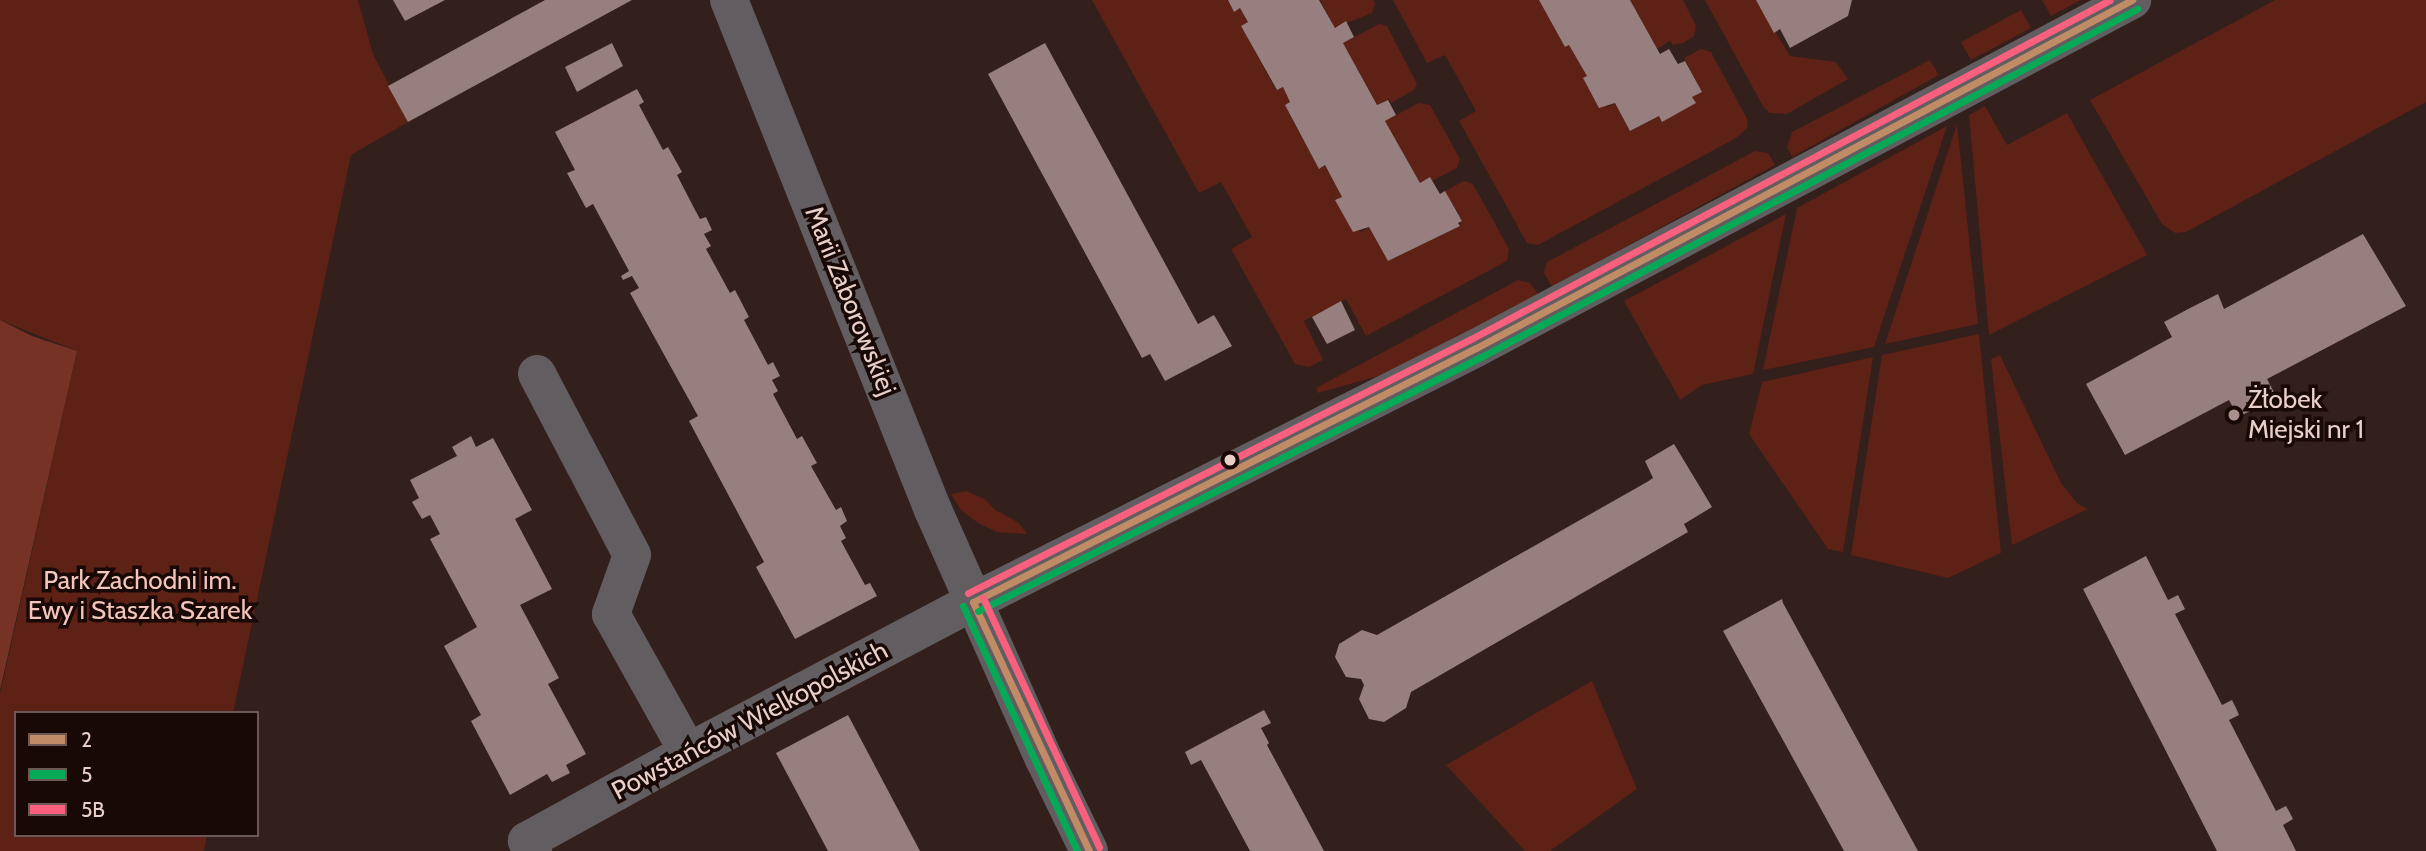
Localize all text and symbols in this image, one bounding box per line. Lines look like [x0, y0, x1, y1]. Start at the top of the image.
street label: Marii Zaborowskiej [798, 202, 902, 400]
place label: Żłobek Miejski nr 1 [2248, 384, 2364, 446]
marker: Żłobek Miejski nr 1 [2226, 407, 2242, 423]
unlabelled marker [1223, 453, 1237, 467]
park label: Park Zachodni im. Ewy i Staszka Szarek [28, 565, 252, 626]
street label: Powstańców Wielkopolskich [607, 635, 893, 807]
legend [14, 711, 259, 837]
text: 2 [81, 727, 92, 752]
text: 5 [81, 762, 92, 787]
text: 5B [81, 797, 105, 822]

